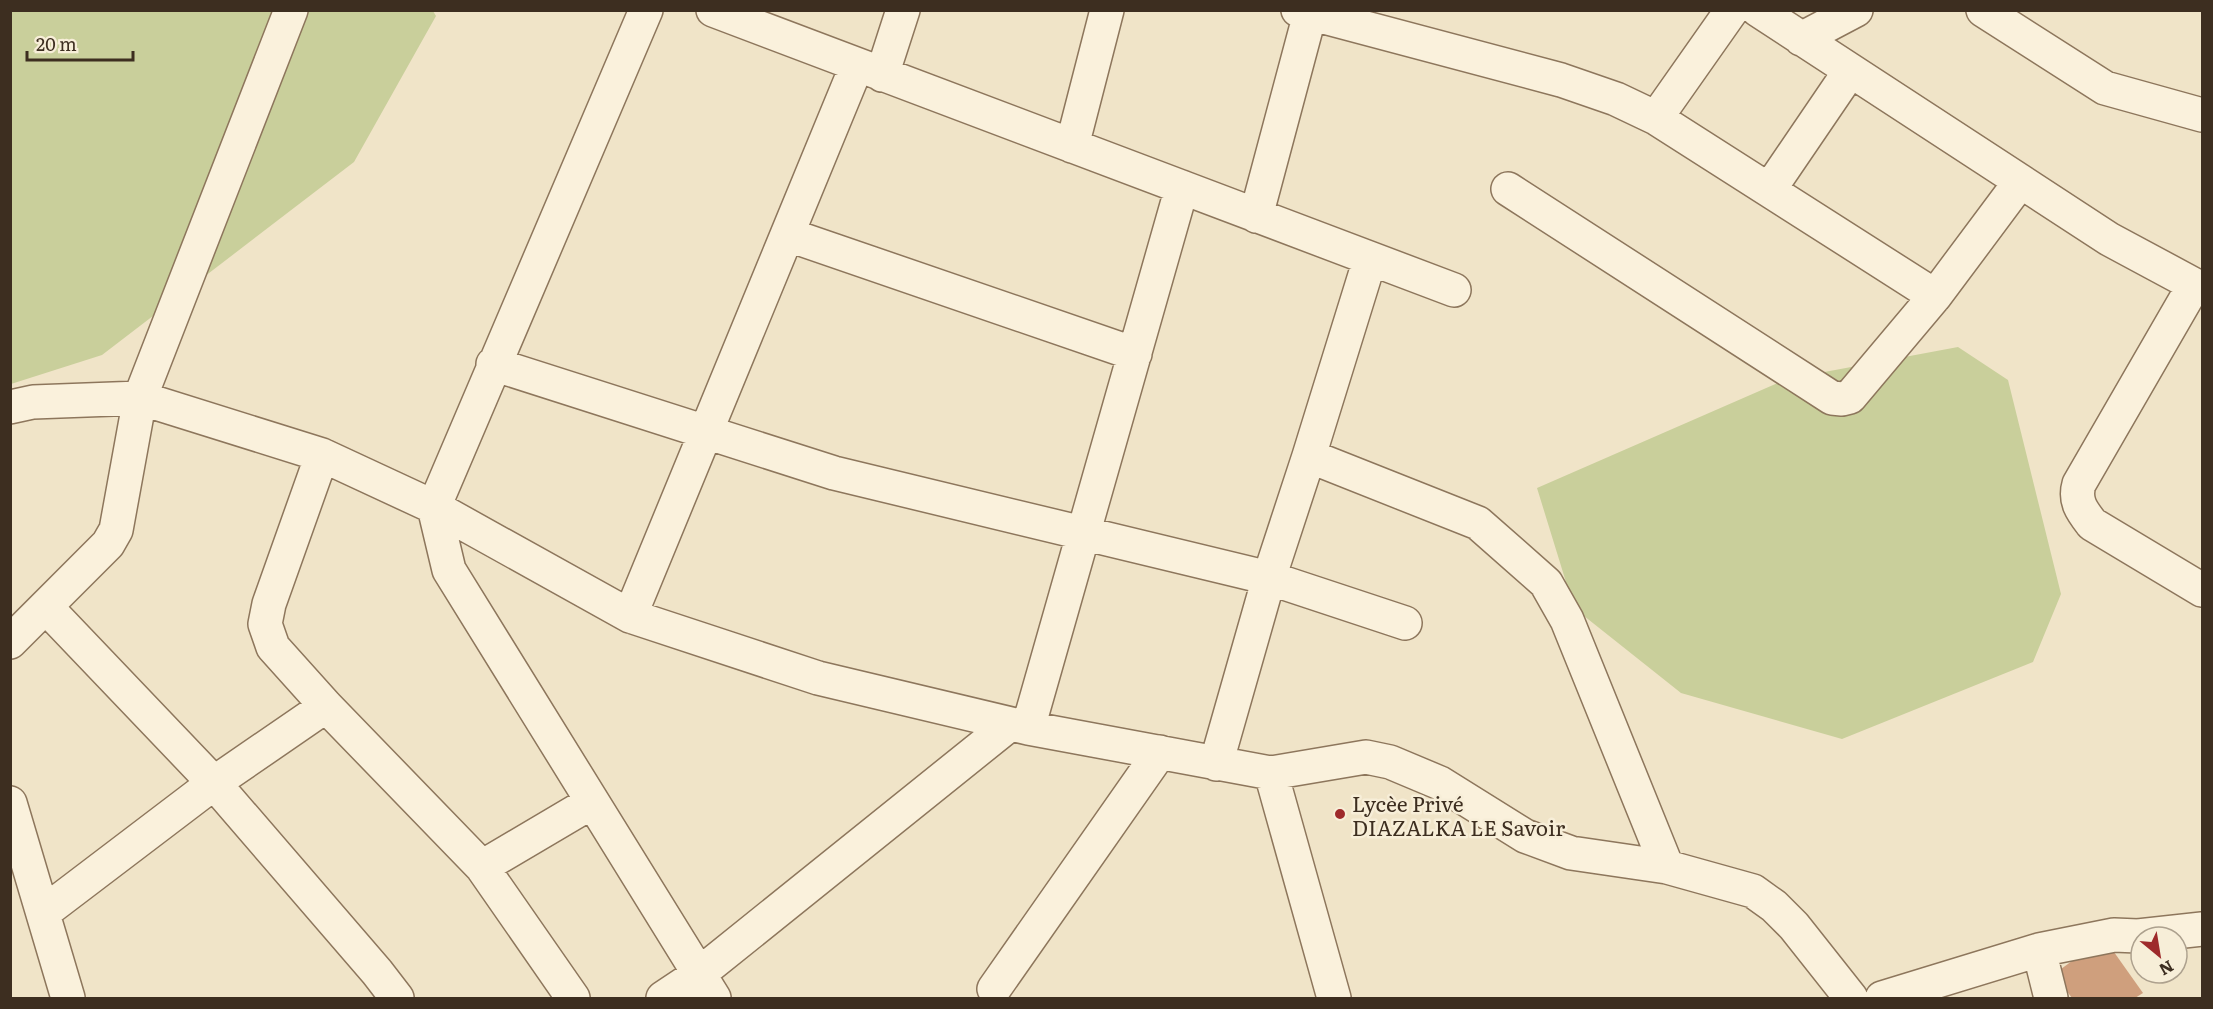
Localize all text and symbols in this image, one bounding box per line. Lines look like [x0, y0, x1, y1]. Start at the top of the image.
scale bar [27, 24, 134, 62]
text: 20 m [36, 30, 77, 57]
place label: Lycèe Privé DIAZALKA LE Savoir [1352, 787, 1565, 842]
marker: Lycèe Privé DIAZALKA LE Savoir [1333, 807, 1347, 821]
north arrow [2129, 925, 2189, 985]
text: N [2155, 955, 2179, 983]

